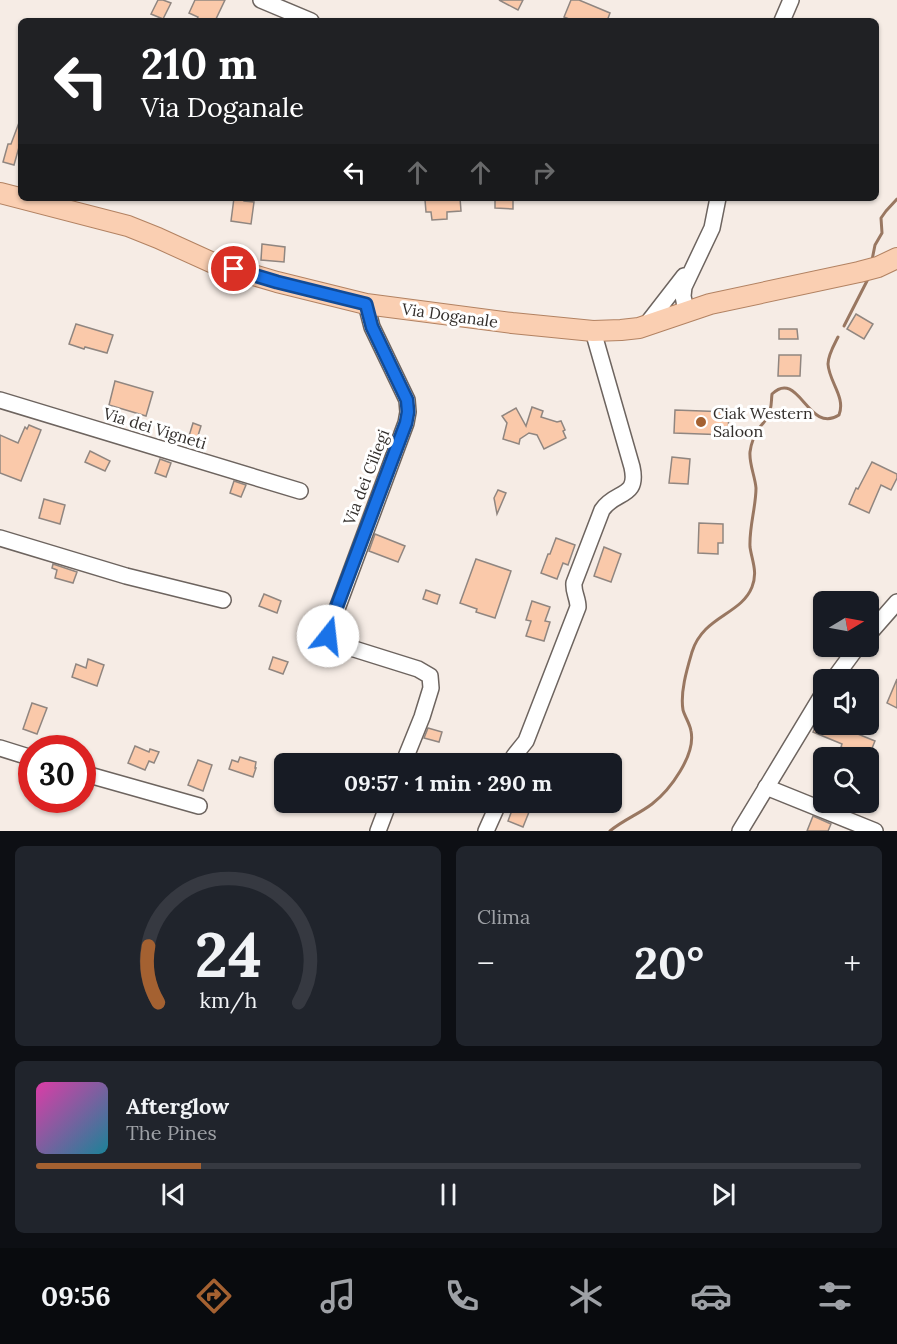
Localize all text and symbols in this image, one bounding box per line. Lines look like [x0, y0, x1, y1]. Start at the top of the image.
text: 210 m [141, 37, 257, 91]
icon: left [42, 42, 120, 120]
text: Via Doganale [141, 90, 304, 124]
icon: left [338, 156, 371, 189]
icon: ahead [401, 156, 434, 189]
icon: ahead [464, 156, 497, 189]
icon: right [527, 156, 560, 189]
pin [208, 243, 259, 294]
icon: arrive [217, 252, 250, 285]
street label: Via Doganale [400, 298, 500, 332]
street label: Via dei Vigneti [100, 403, 209, 453]
place label: Ciak Western Saloon [713, 403, 813, 441]
marker: Ciak Western Saloon [694, 415, 708, 429]
street label: Via dei Ciliegi [338, 426, 393, 529]
north arrow [813, 591, 879, 657]
map controls [813, 591, 879, 813]
position arrow [296, 604, 360, 668]
button: sound [813, 669, 879, 735]
speed limit sign: 30 [18, 735, 96, 813]
button: search [813, 747, 879, 813]
text: 09:57 · 1 min · 290 m [344, 769, 552, 797]
text: Clima [477, 904, 530, 929]
text: 24 [194, 914, 262, 994]
text: 20° [634, 934, 704, 991]
text: − [477, 942, 495, 984]
text: + [843, 942, 861, 984]
text: km/h [199, 986, 257, 1014]
text: Afterglow [126, 1092, 229, 1120]
text: The Pines [126, 1120, 217, 1145]
icon: previous [157, 1178, 190, 1211]
icon: pause [432, 1178, 465, 1211]
icon: next [707, 1178, 740, 1211]
icon: directions [193, 1275, 235, 1317]
icon: music [317, 1275, 359, 1317]
icon: phone [441, 1275, 483, 1317]
icon: climate [565, 1275, 607, 1317]
icon: car [690, 1275, 732, 1317]
icon: filters [814, 1275, 856, 1317]
text: 09:56 [41, 1279, 111, 1313]

